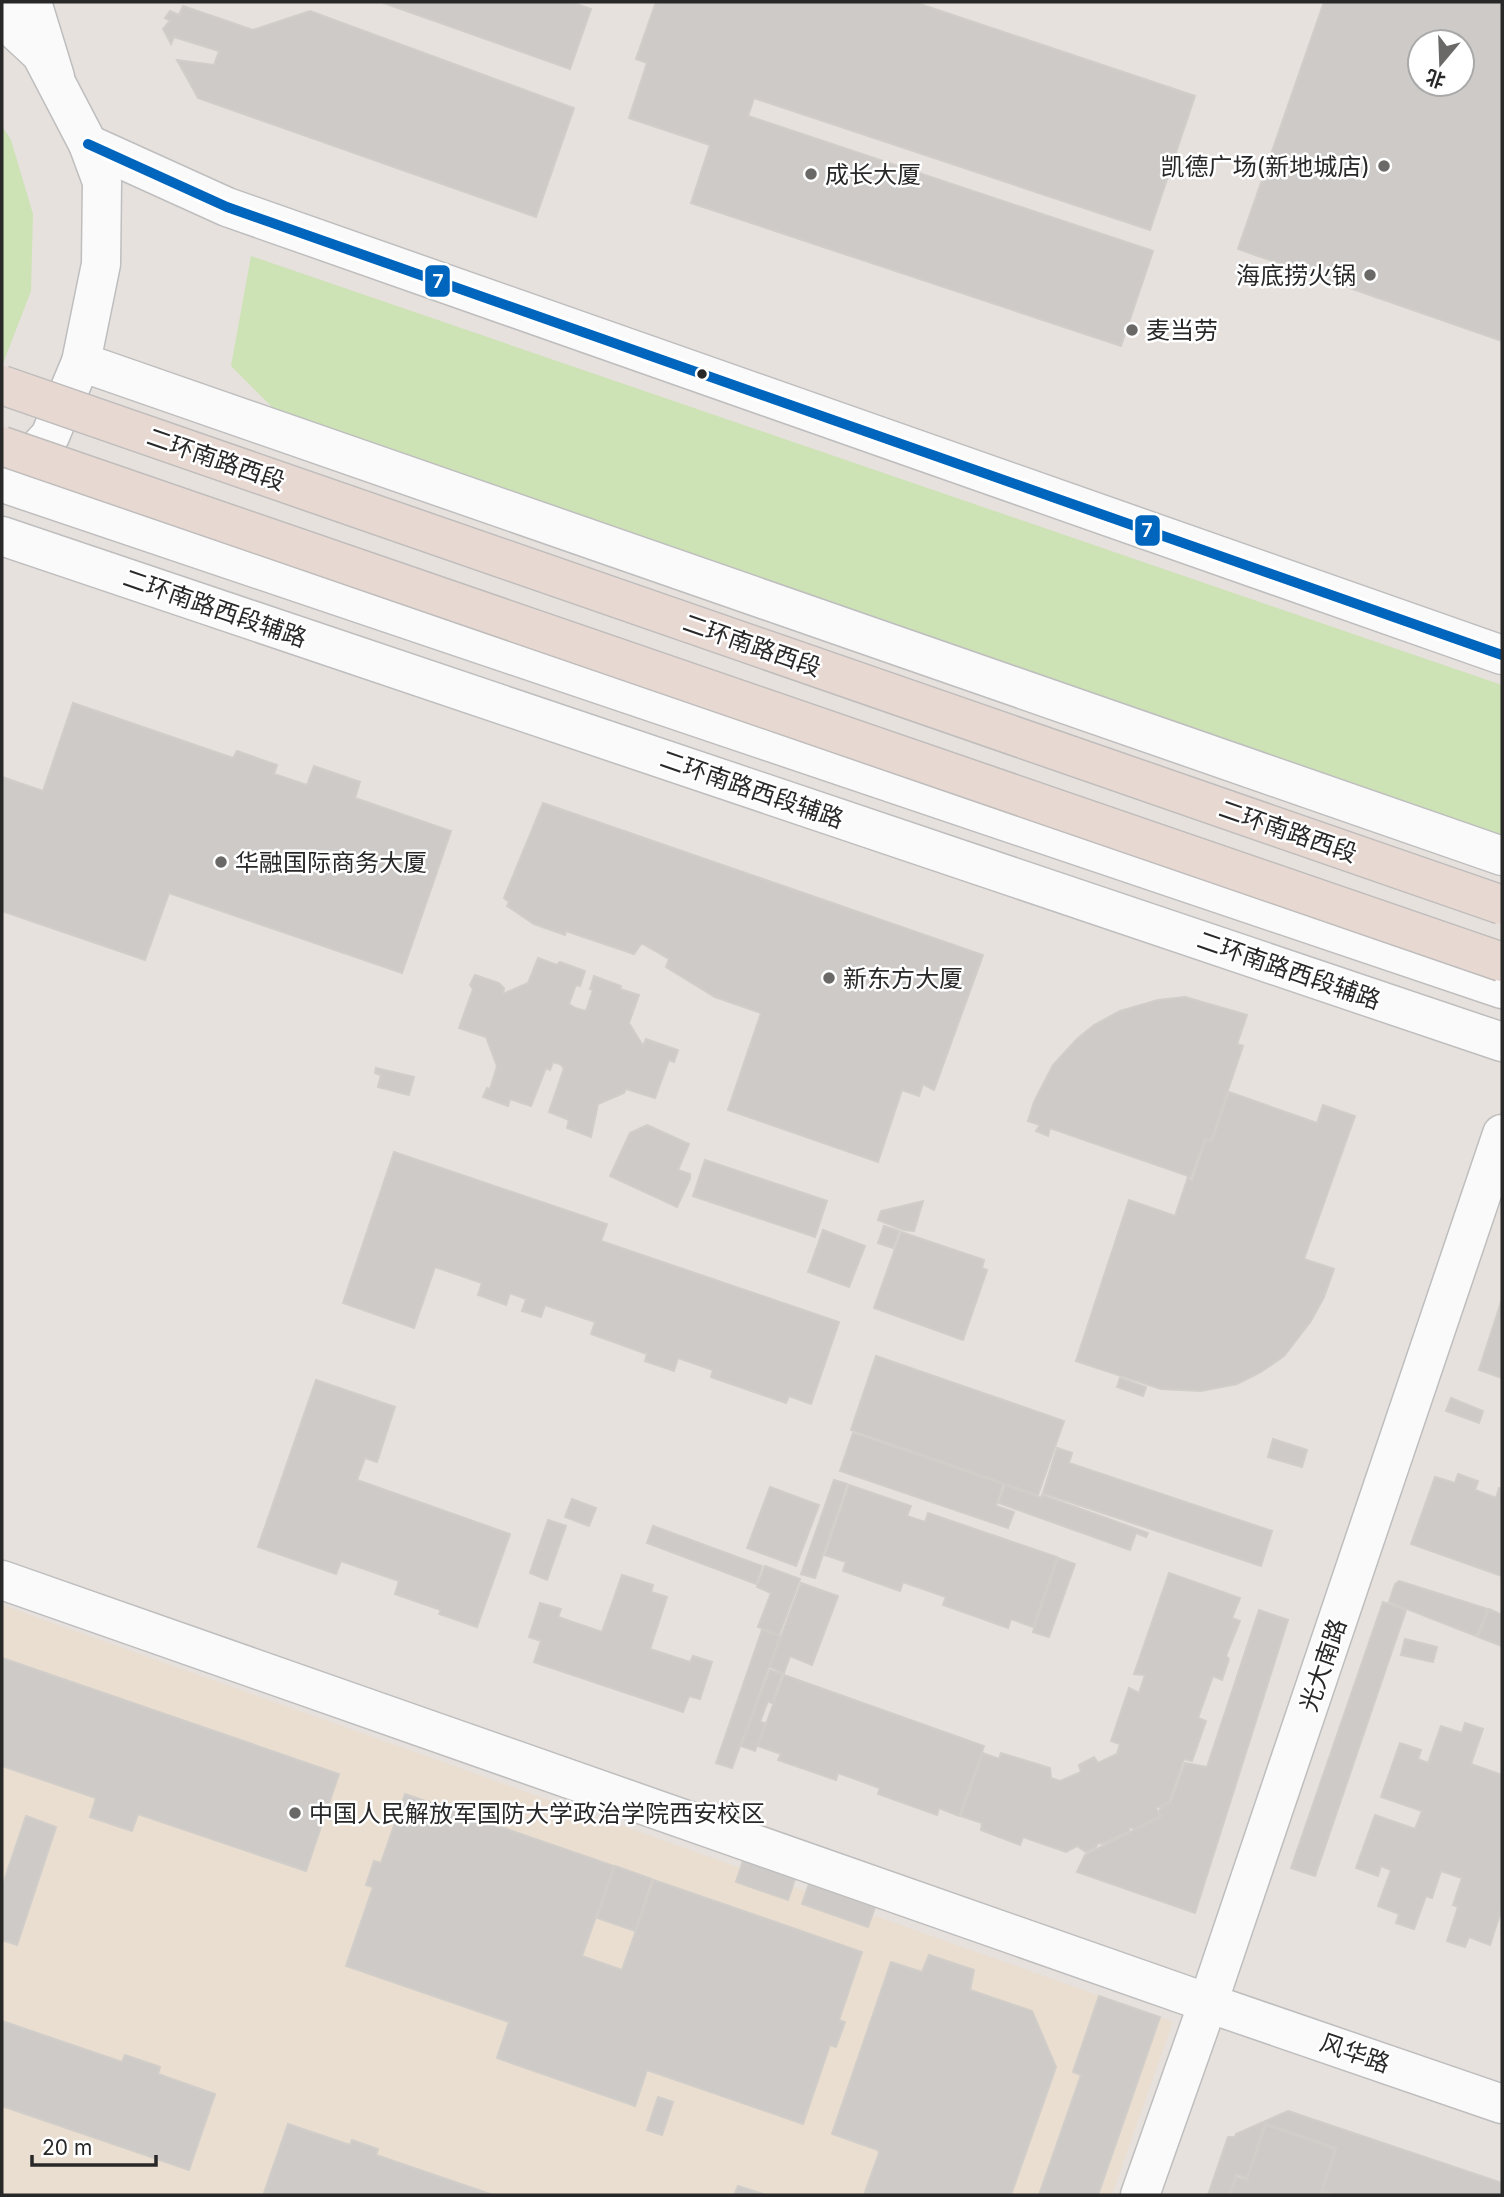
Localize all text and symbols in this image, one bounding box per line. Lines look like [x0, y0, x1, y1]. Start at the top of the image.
north arrow [1406, 28, 1476, 98]
text: 北 [1423, 65, 1448, 93]
place label: 凯德广场(新地城店) [1160, 152, 1370, 181]
marker: 凯德广场(新地城店) [1376, 158, 1392, 174]
place label: 成长大厦 [825, 160, 921, 189]
marker: 成长大厦 [803, 166, 819, 182]
place label: 海底捞火锅 [1236, 261, 1356, 290]
line badge: 7 [424, 264, 451, 298]
marker: 海底捞火锅 [1362, 267, 1378, 283]
text: 7 [432, 270, 444, 293]
place label: 麦当劳 [1146, 316, 1218, 345]
marker: 麦当劳 [1124, 322, 1140, 338]
unlabelled marker [695, 367, 709, 381]
street label: 二环南路西段 [143, 422, 289, 496]
line badge: 7 [1134, 514, 1161, 547]
text: 7 [1141, 519, 1153, 542]
street label: 二环南路西段辅路 [120, 563, 310, 653]
street label: 二环南路西段 [679, 608, 825, 682]
street label: 二环南路西段辅路 [657, 744, 847, 834]
street label: 二环南路西段 [1215, 794, 1361, 868]
place label: 华融国际商务大厦 [235, 848, 427, 877]
marker: 华融国际商务大厦 [213, 854, 229, 870]
street label: 二环南路西段辅路 [1194, 925, 1384, 1015]
place label: 新东方大厦 [843, 964, 963, 993]
marker: 新东方大厦 [821, 970, 837, 986]
street label: 光大南路 [1294, 1615, 1352, 1715]
place label: 中国人民解放军国防大学政治学院西安校区 [309, 1799, 765, 1828]
marker: 中国人民解放军国防大学政治学院西安校区 [287, 1805, 303, 1821]
street label: 风华路 [1316, 2028, 1394, 2078]
scale bar [32, 2124, 156, 2168]
text: 20 m [42, 2135, 92, 2160]

